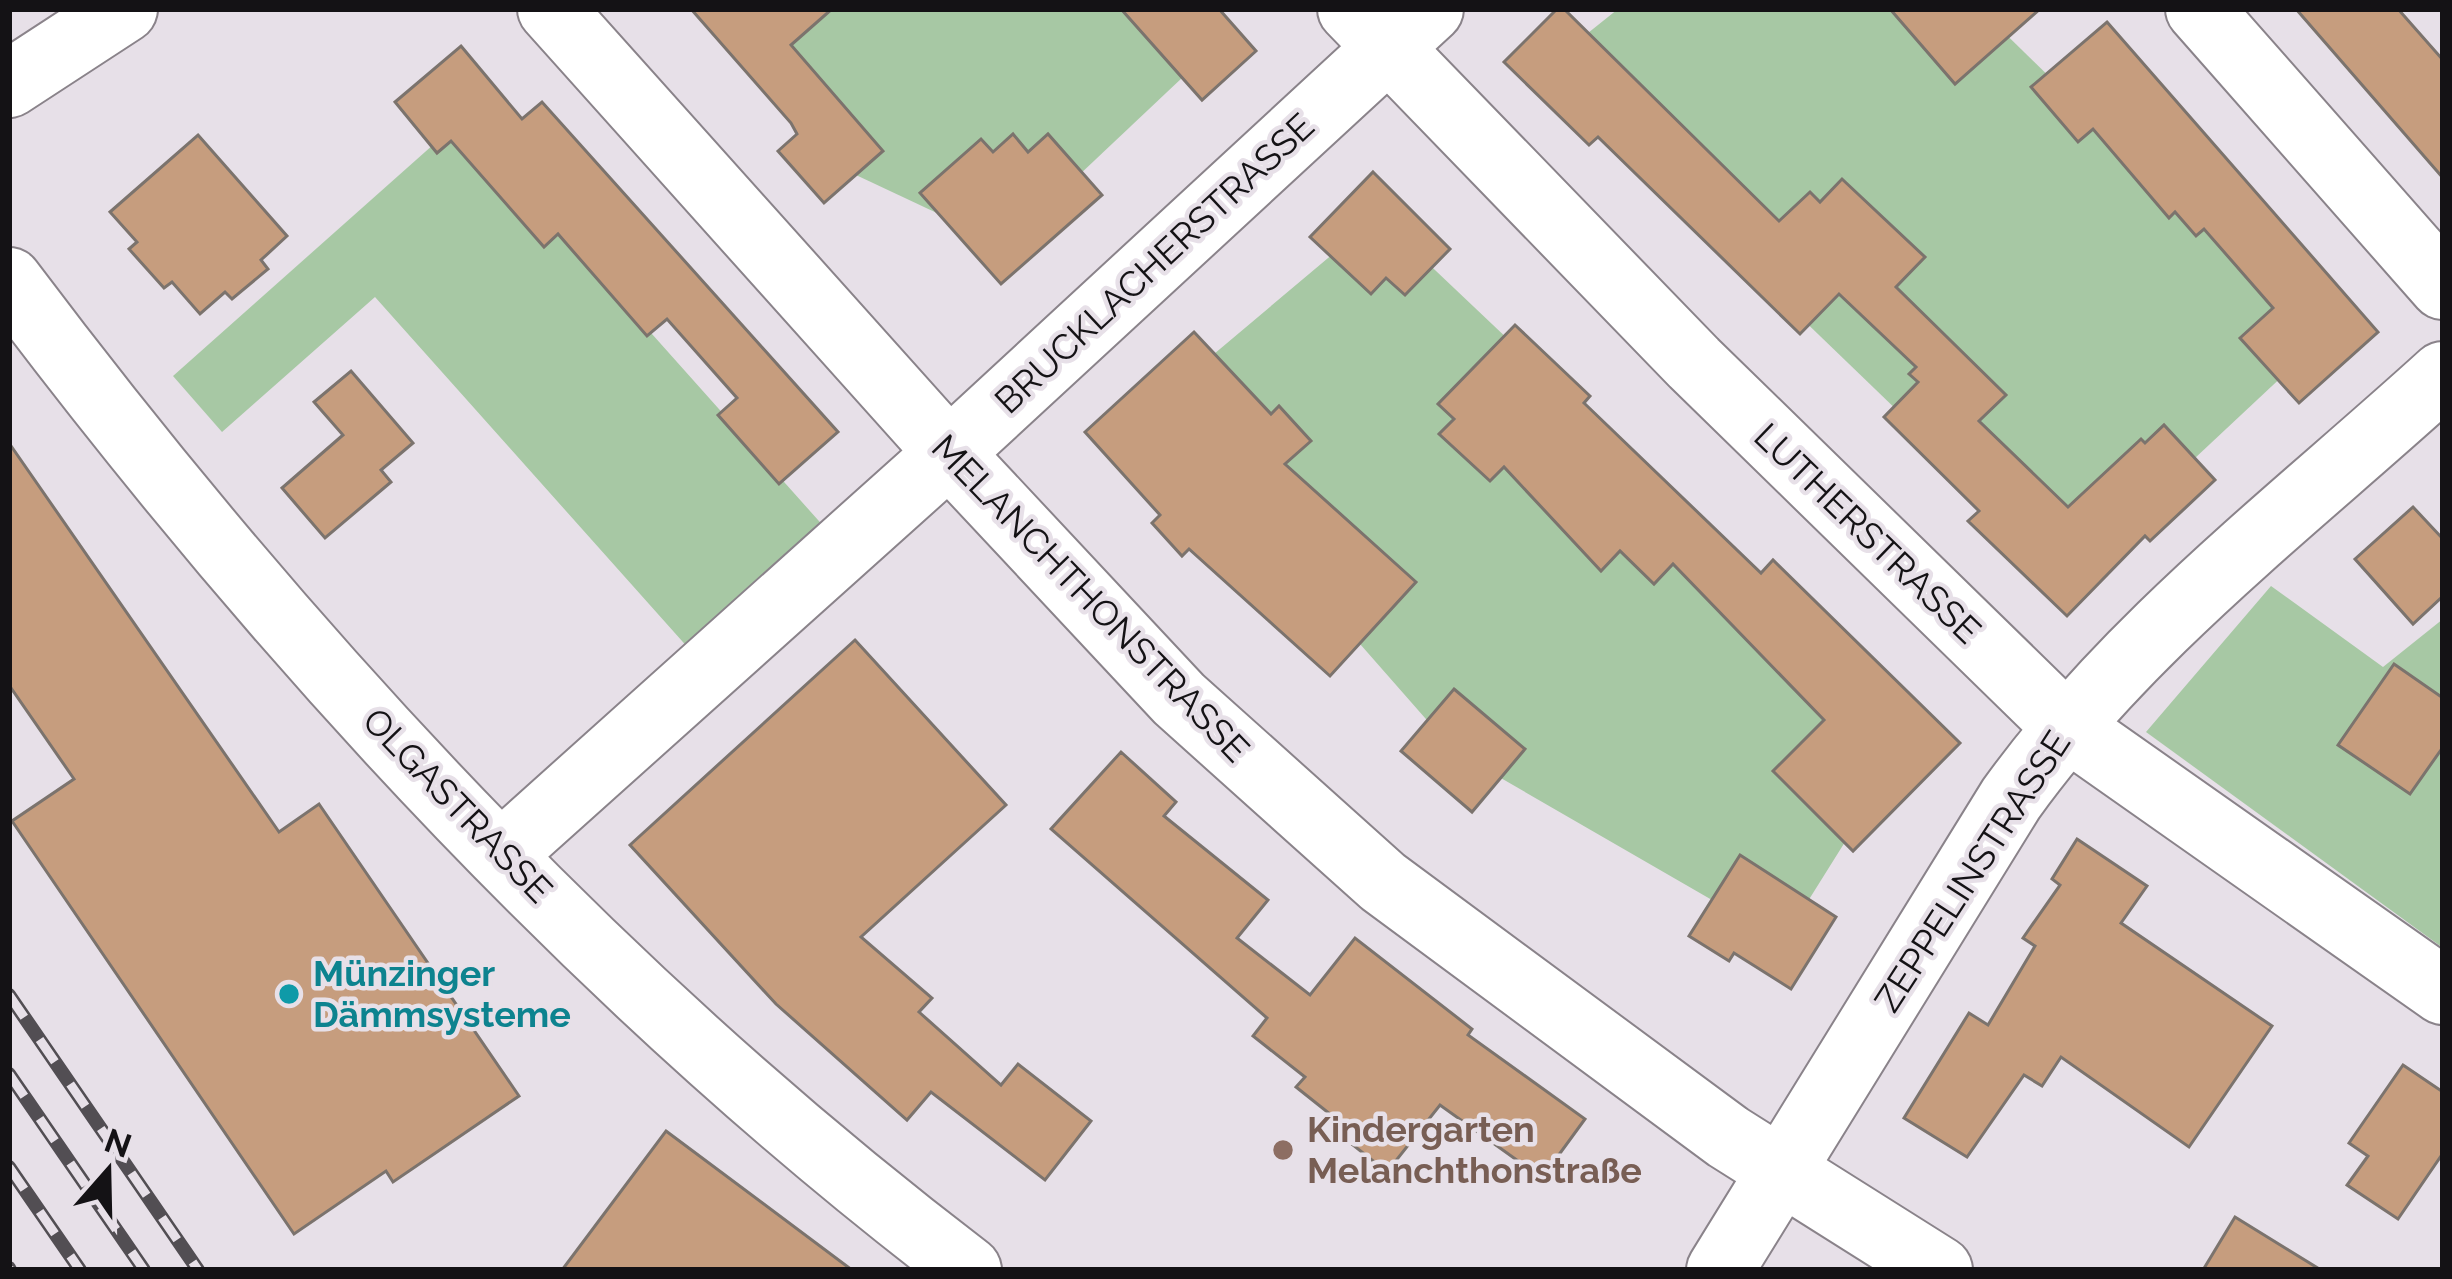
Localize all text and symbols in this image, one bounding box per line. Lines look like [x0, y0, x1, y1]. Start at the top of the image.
street label: BRUCKLACHERSTRASSE [986, 104, 1322, 422]
street label: LUTHERSTRASSE [1746, 414, 1990, 652]
street label: MELANCHTHONSTRASSE [924, 426, 1258, 770]
street label: OLGASTRASSE [355, 699, 561, 911]
street label: ZEPPELINSTRASSE [1866, 723, 2078, 1019]
place label: Münzinger Dämmsysteme [313, 952, 571, 1035]
marker: Münzinger Dämmsysteme [276, 981, 302, 1007]
place label: Kindergarten Melanchthonstraße [1307, 1108, 1642, 1191]
north arrow [48, 1111, 168, 1231]
text: N [100, 1121, 137, 1166]
marker: Kindergarten Melanchthonstraße [1270, 1137, 1296, 1163]

